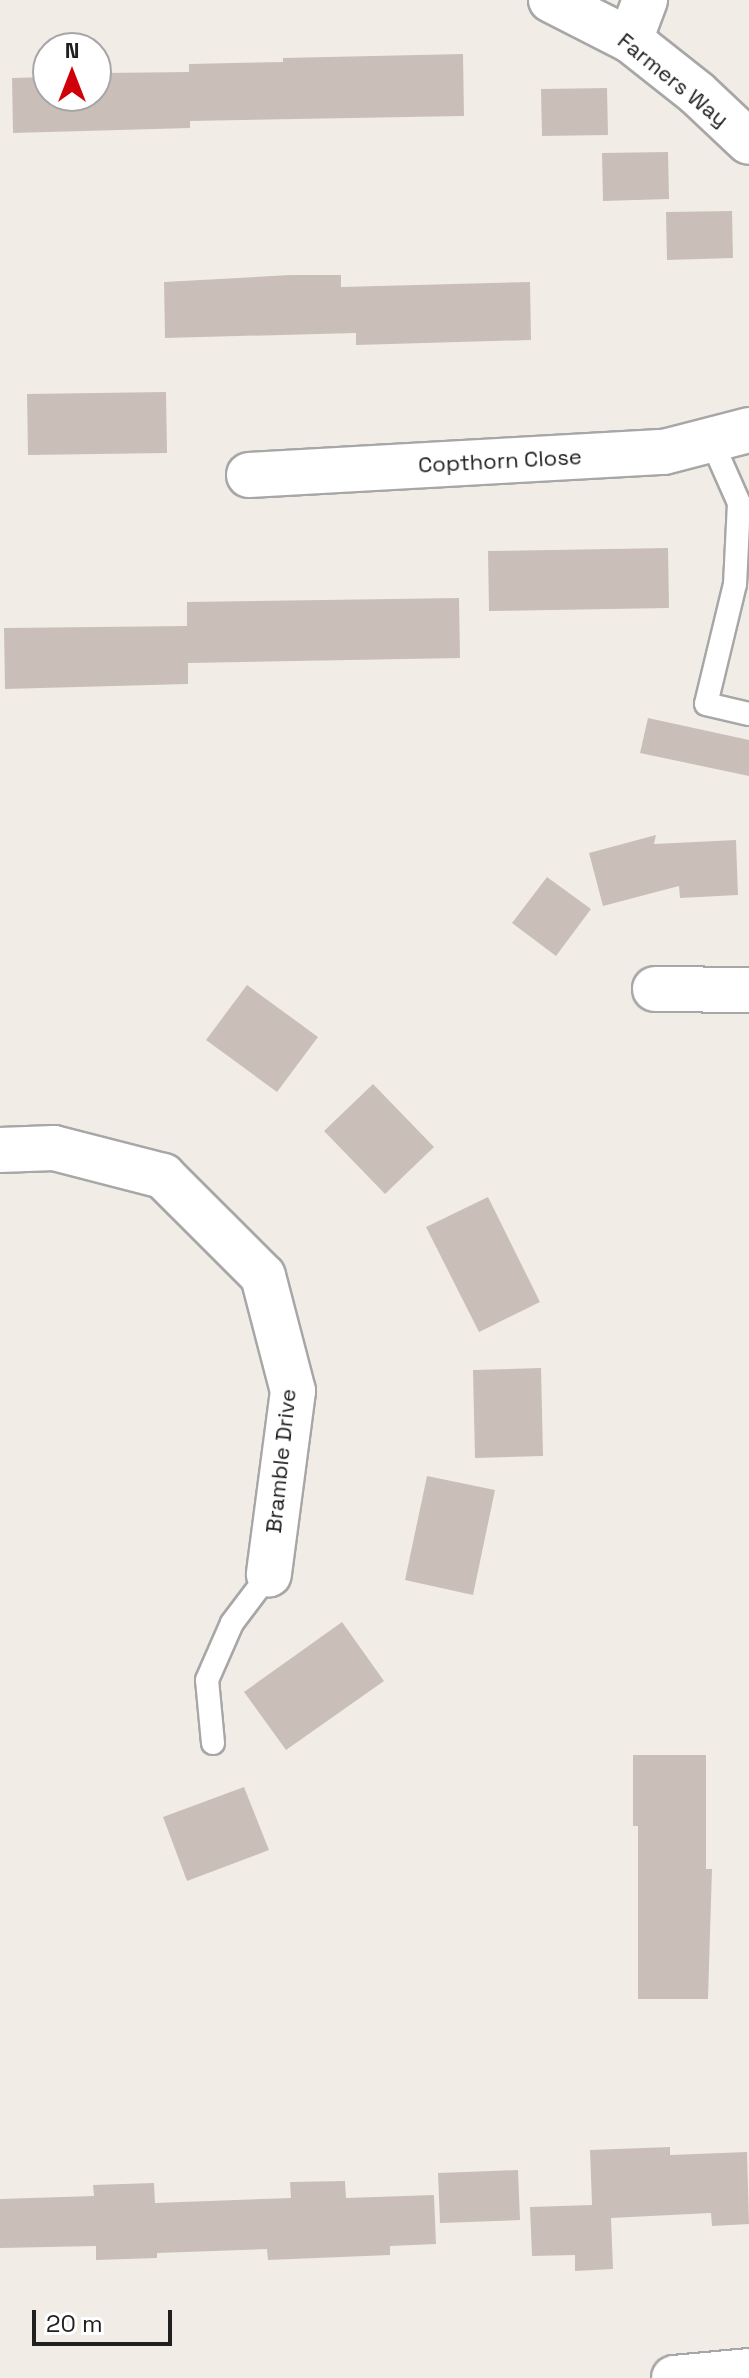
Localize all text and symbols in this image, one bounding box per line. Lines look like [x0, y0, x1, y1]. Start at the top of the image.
street label: Farmers Way [612, 27, 734, 133]
north arrow [32, 32, 112, 112]
text: N [65, 36, 79, 64]
street label: Copthorn Close [418, 444, 582, 478]
street label: Bramble Drive [260, 1388, 302, 1534]
scale bar [36, 2294, 176, 2344]
text: 20 m [46, 2308, 103, 2339]

